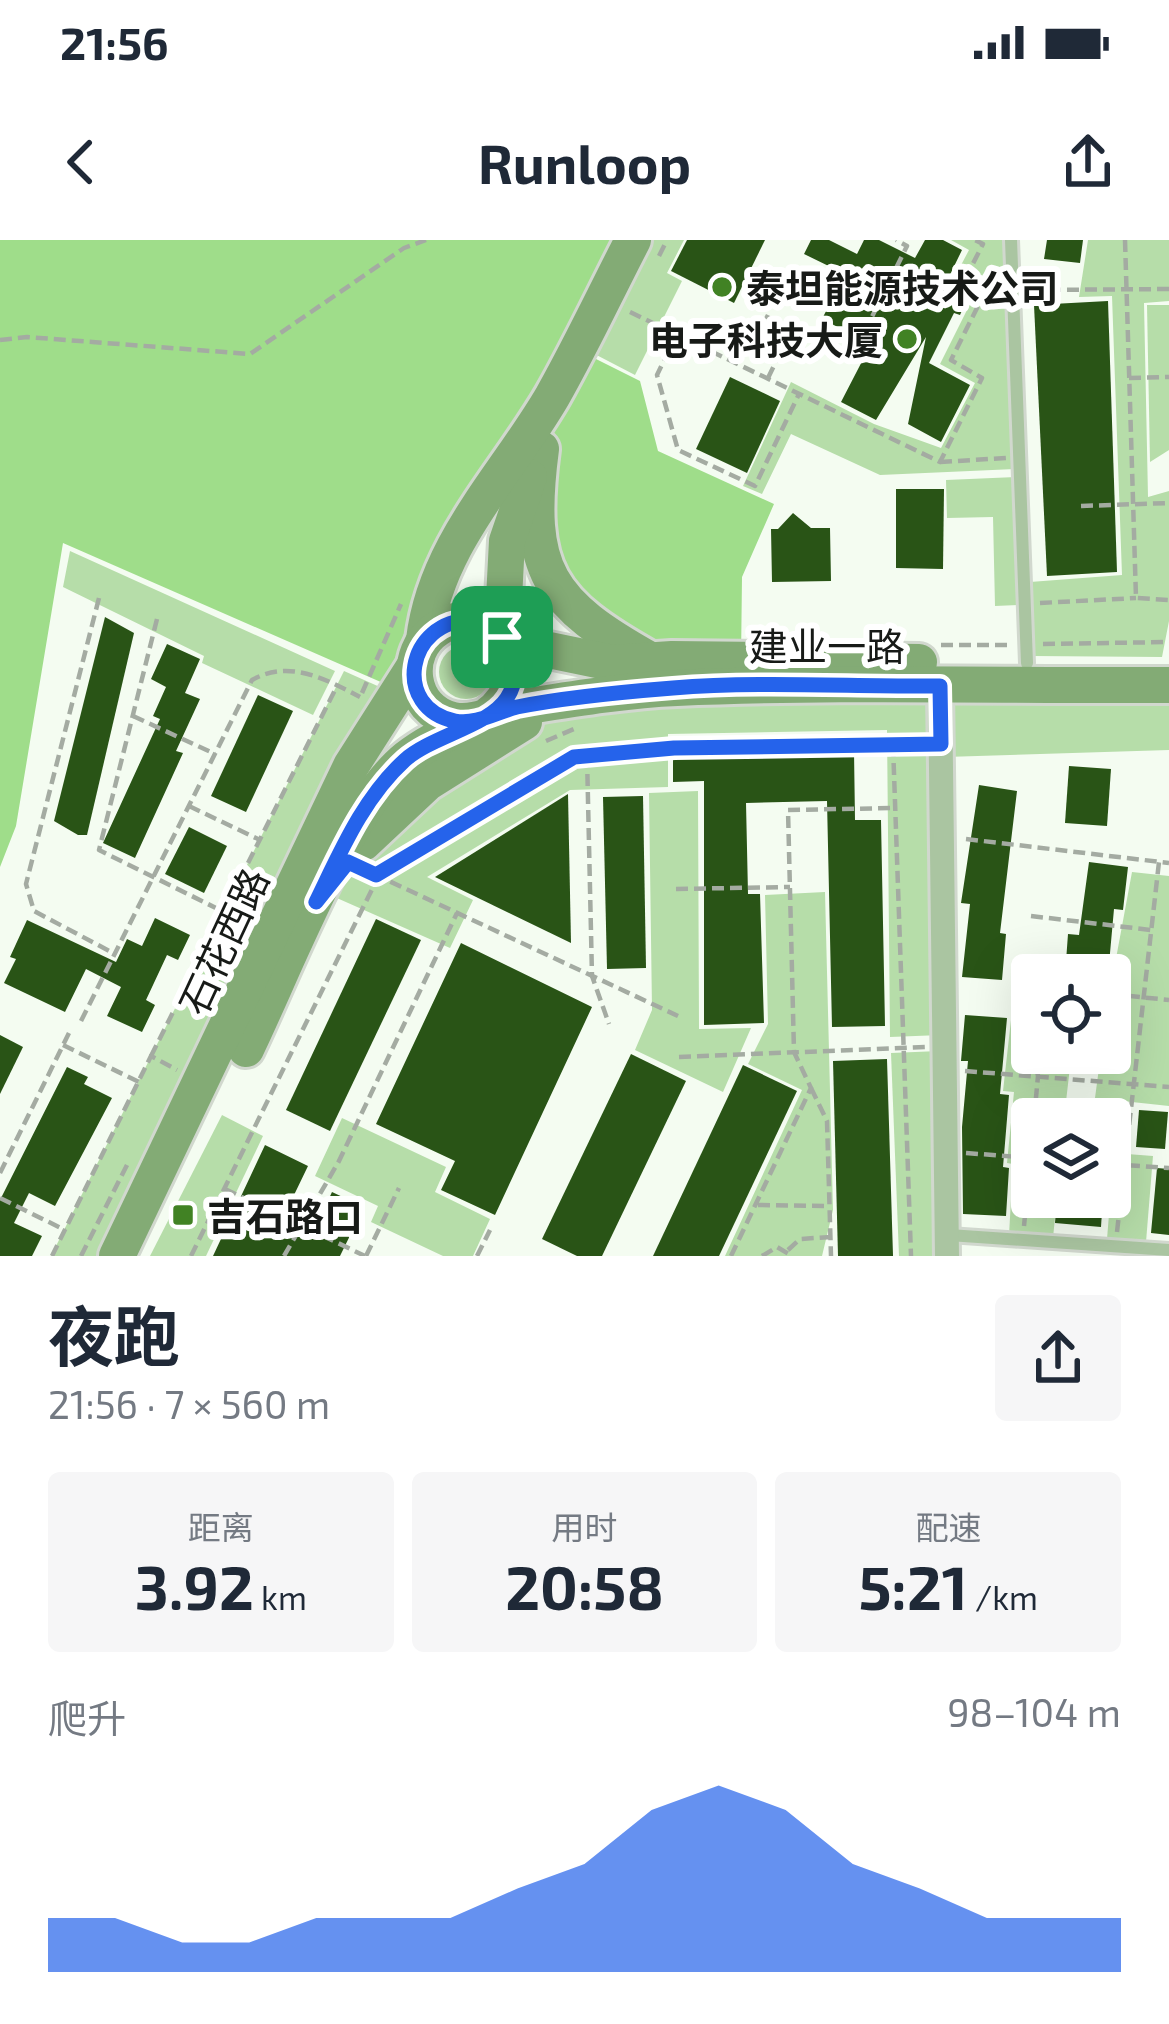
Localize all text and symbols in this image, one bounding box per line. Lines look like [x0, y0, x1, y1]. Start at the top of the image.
text: 21:56 [60, 15, 169, 69]
icon: back [48, 129, 114, 195]
icon: share [1055, 129, 1121, 195]
text: Runloop [478, 130, 691, 195]
place label: 泰坦能源技术公司 [746, 264, 1058, 311]
marker: 泰坦能源技术公司 [709, 274, 735, 300]
place label: 电子科技大厦 [649, 316, 883, 363]
marker: 电子科技大厦 [894, 326, 920, 352]
pin [451, 586, 553, 688]
icon: arrive [469, 604, 535, 670]
street label: 建业一路 [749, 622, 905, 669]
street label: 石花西路 [169, 860, 277, 1022]
map controls [1011, 954, 1131, 1218]
button: locate [1011, 954, 1131, 1074]
button: layers [1011, 1098, 1131, 1218]
place label: 吉石路口 [207, 1192, 363, 1239]
marker: 吉石路口 [170, 1202, 196, 1228]
text: 夜跑 [48, 1295, 180, 1374]
button: share [995, 1295, 1121, 1421]
text: 21:56 · 7 × 560 m [48, 1380, 330, 1427]
text: 距离 [188, 1507, 254, 1547]
text: 用时 [551, 1507, 617, 1547]
text: 配速 [915, 1507, 981, 1547]
text: 3.92 [135, 1550, 254, 1622]
text: 20:58 [505, 1550, 664, 1622]
text: 5:21 [858, 1550, 968, 1622]
text: km [254, 1577, 307, 1617]
text: /km [968, 1577, 1038, 1617]
text: 98–104 m [947, 1688, 1121, 1735]
text: 爬升 [48, 1694, 126, 1741]

